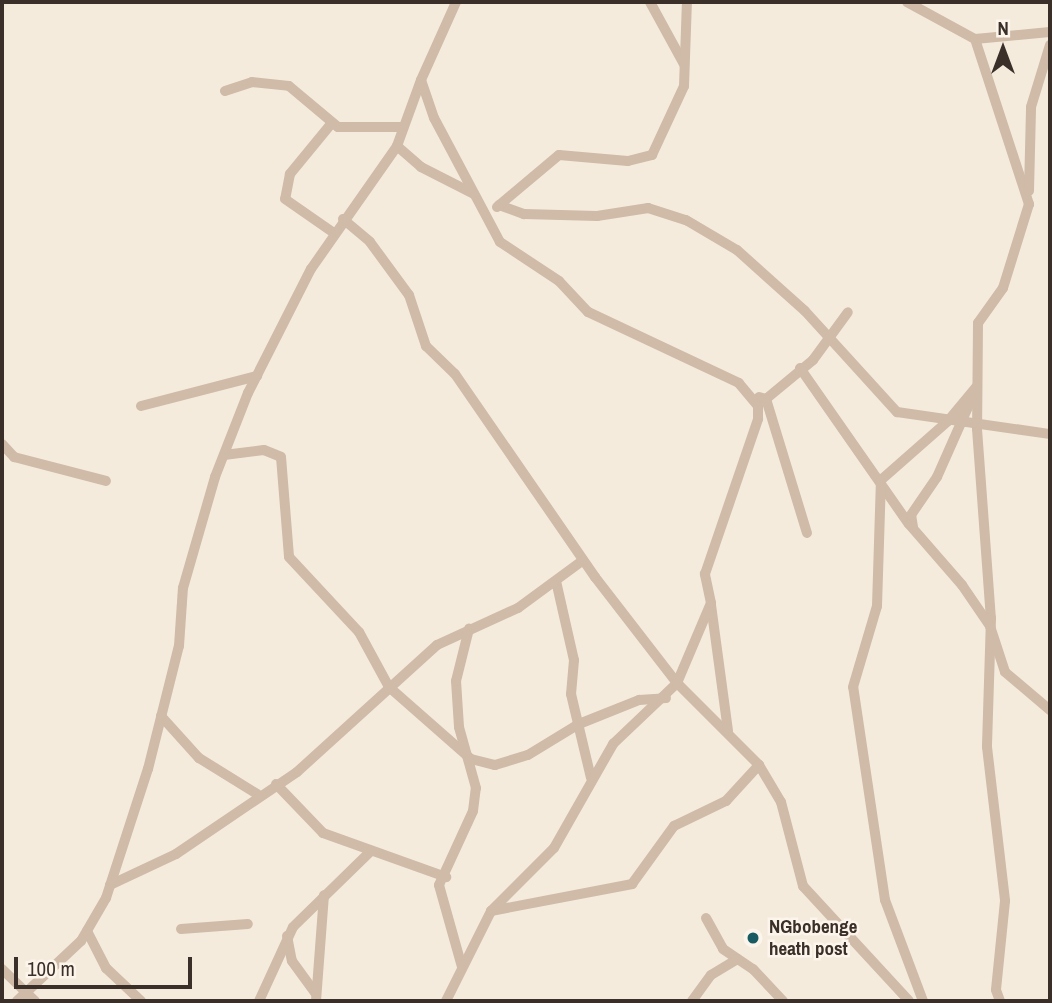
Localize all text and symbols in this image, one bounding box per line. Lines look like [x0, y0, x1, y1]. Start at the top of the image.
north arrow [968, 14, 1038, 84]
text: N [997, 15, 1009, 41]
place label: NGbobenge heath post [769, 916, 857, 960]
marker: NGbobenge heath post [743, 928, 763, 948]
scale bar [18, 944, 196, 988]
text: 100 m [27, 954, 75, 983]

